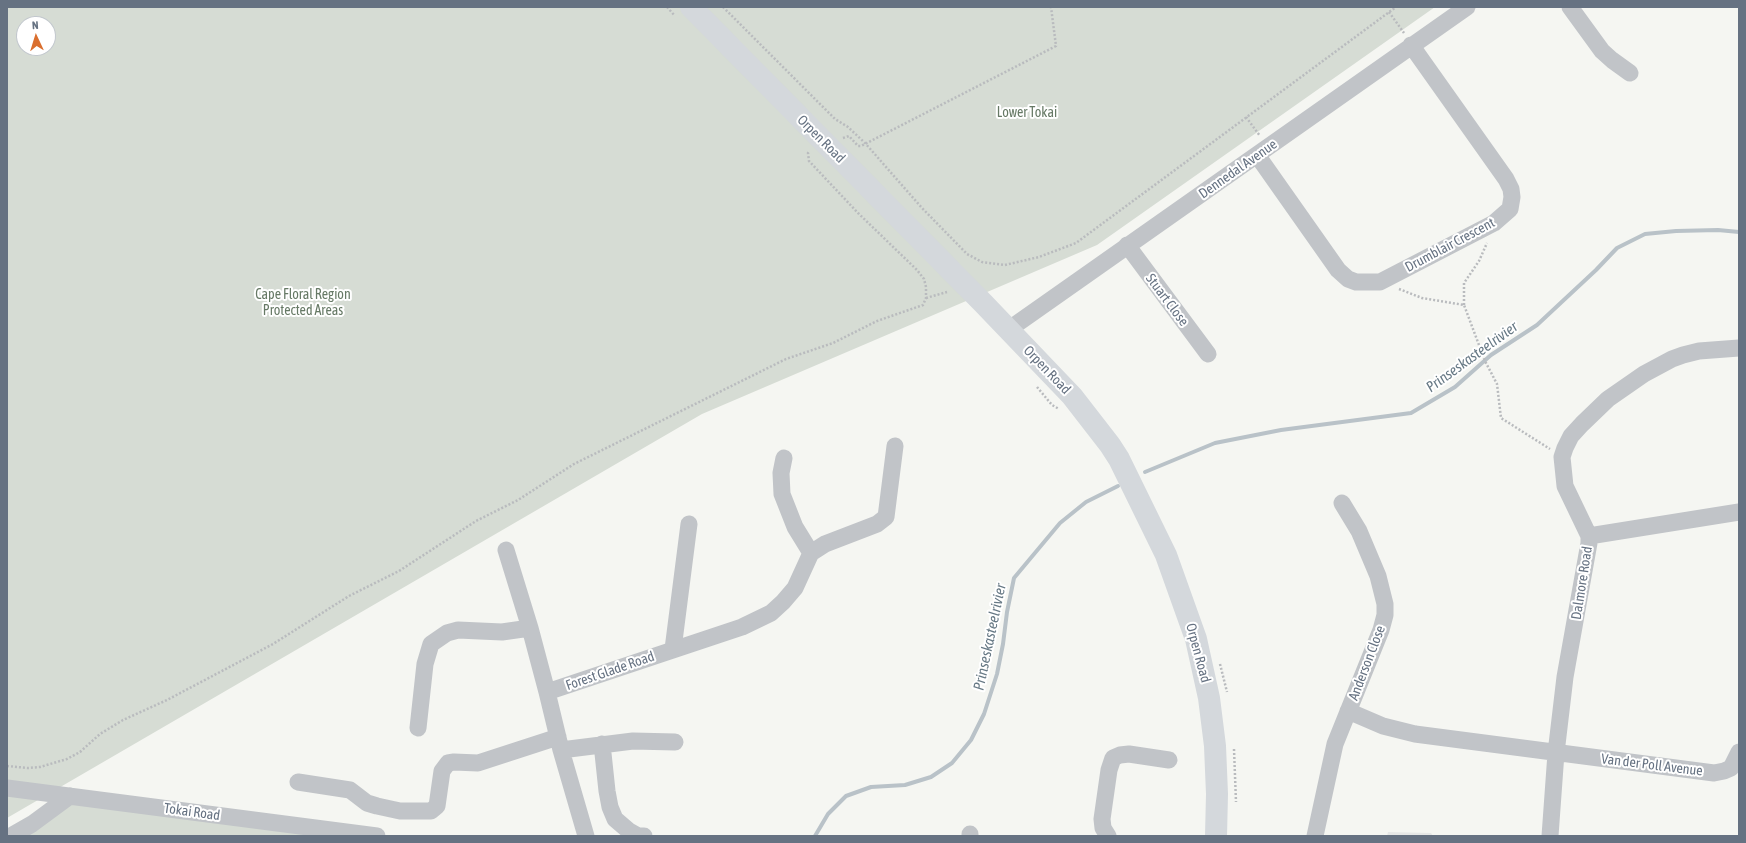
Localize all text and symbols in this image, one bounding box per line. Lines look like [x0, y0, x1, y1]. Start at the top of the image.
north arrow [16, 16, 56, 56]
text: N [32, 19, 39, 31]
park label: Lower Tokai [997, 105, 1057, 121]
street label: Orpen Road [794, 112, 848, 166]
street label: Dennedal Avenue [1196, 136, 1280, 202]
street label: Drumblair Crescent [1402, 214, 1498, 276]
street label: Stuart Close [1142, 271, 1192, 329]
park label: Cape Floral Region Protected Areas [255, 287, 351, 320]
water label: Prinseskasteelrivier [1423, 318, 1521, 396]
street label: Orpen Road [1020, 342, 1074, 398]
street label: Dalmore Road [1568, 545, 1596, 621]
water label: Prinseskasteelrivier [970, 582, 1010, 692]
street label: Orpen Road [1182, 621, 1214, 685]
street label: Anderson Close [1345, 623, 1389, 703]
street label: Forest Glade Road [563, 648, 657, 694]
street label: Van der Poll Avenue [1600, 750, 1704, 780]
street label: Tokai Road [163, 800, 221, 824]

